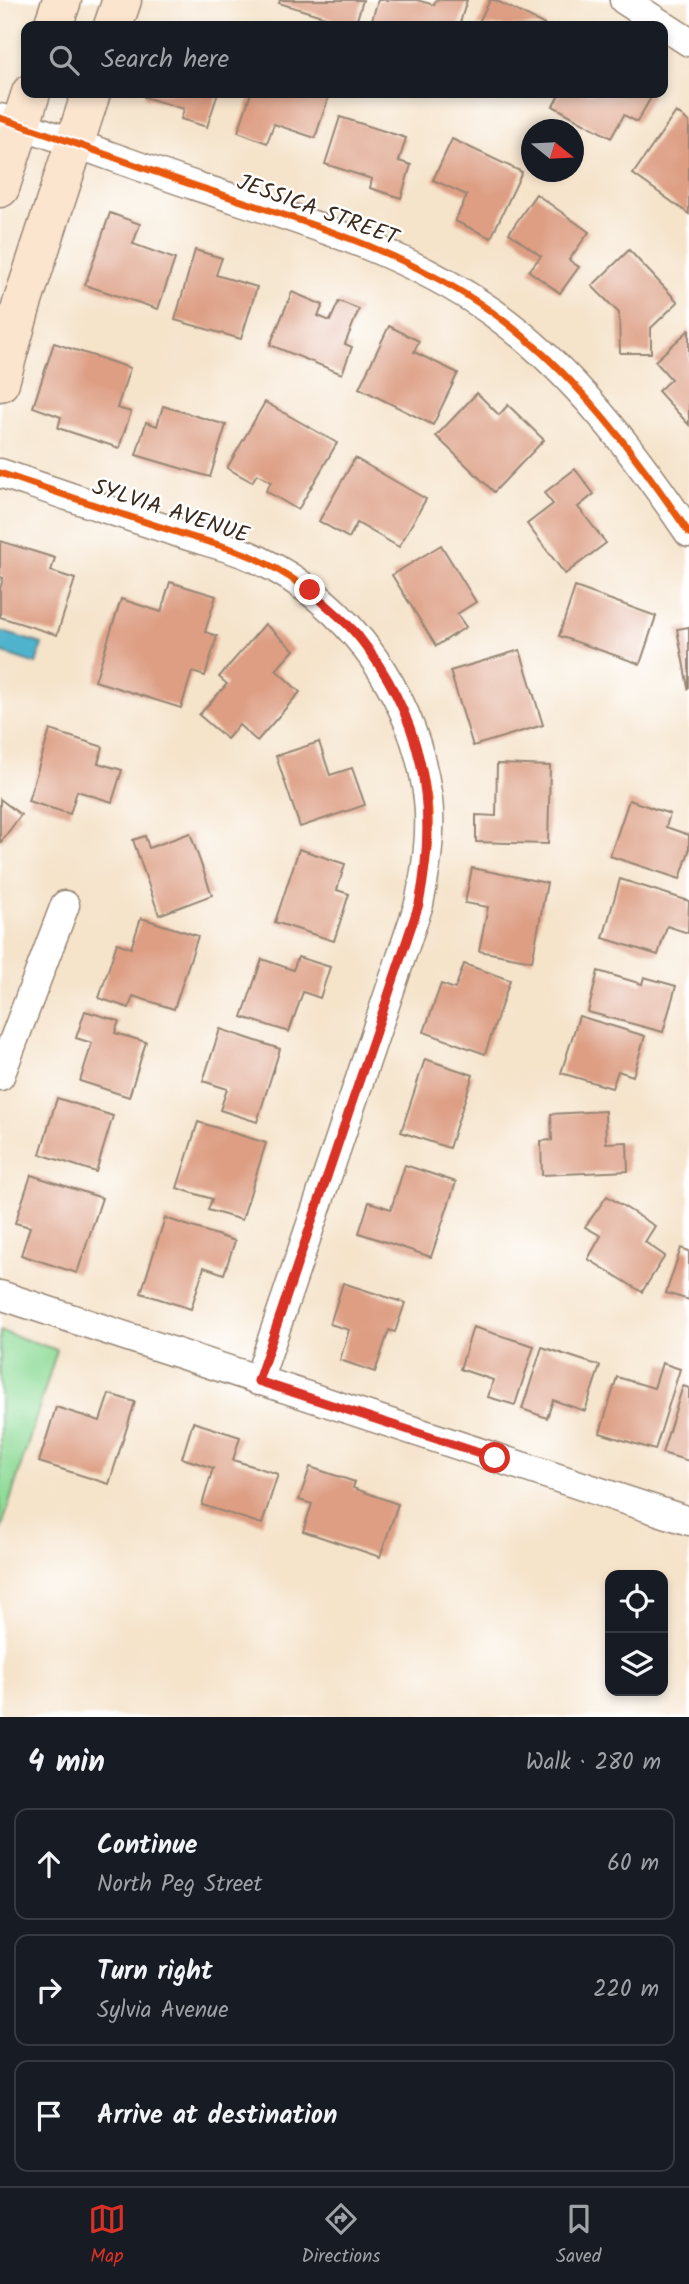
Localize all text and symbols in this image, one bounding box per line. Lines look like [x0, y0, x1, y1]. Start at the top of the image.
search box [21, 21, 668, 98]
text: Search here [101, 39, 229, 81]
icon: search [45, 41, 83, 79]
north arrow [521, 119, 584, 182]
street label: JESSICA STREET [231, 165, 405, 257]
street label: SYLVIA AVENUE [87, 470, 254, 554]
route end [294, 574, 325, 605]
route start [479, 1442, 510, 1473]
map controls [605, 1570, 668, 1696]
button: locate [605, 1570, 668, 1633]
button: layers [605, 1633, 668, 1696]
text: 4 min [28, 1739, 105, 1787]
text: Walk · 280 m [526, 1745, 661, 1781]
text: Continue [97, 1825, 198, 1867]
icon: ahead [30, 1845, 68, 1883]
text: 60 m [607, 1846, 659, 1882]
text: North Peg Street [97, 1867, 262, 1903]
text: Turn right [97, 1951, 213, 1993]
icon: right [30, 1971, 68, 2009]
text: 220 m [593, 1972, 659, 2008]
text: Sylvia Avenue [97, 1993, 229, 2029]
text: Arrive at destination [97, 2095, 337, 2137]
icon: arrive [30, 2097, 68, 2135]
tab: Map [88, 2200, 126, 2272]
tab: Directions [302, 2200, 380, 2272]
tab: Saved [556, 2200, 601, 2272]

